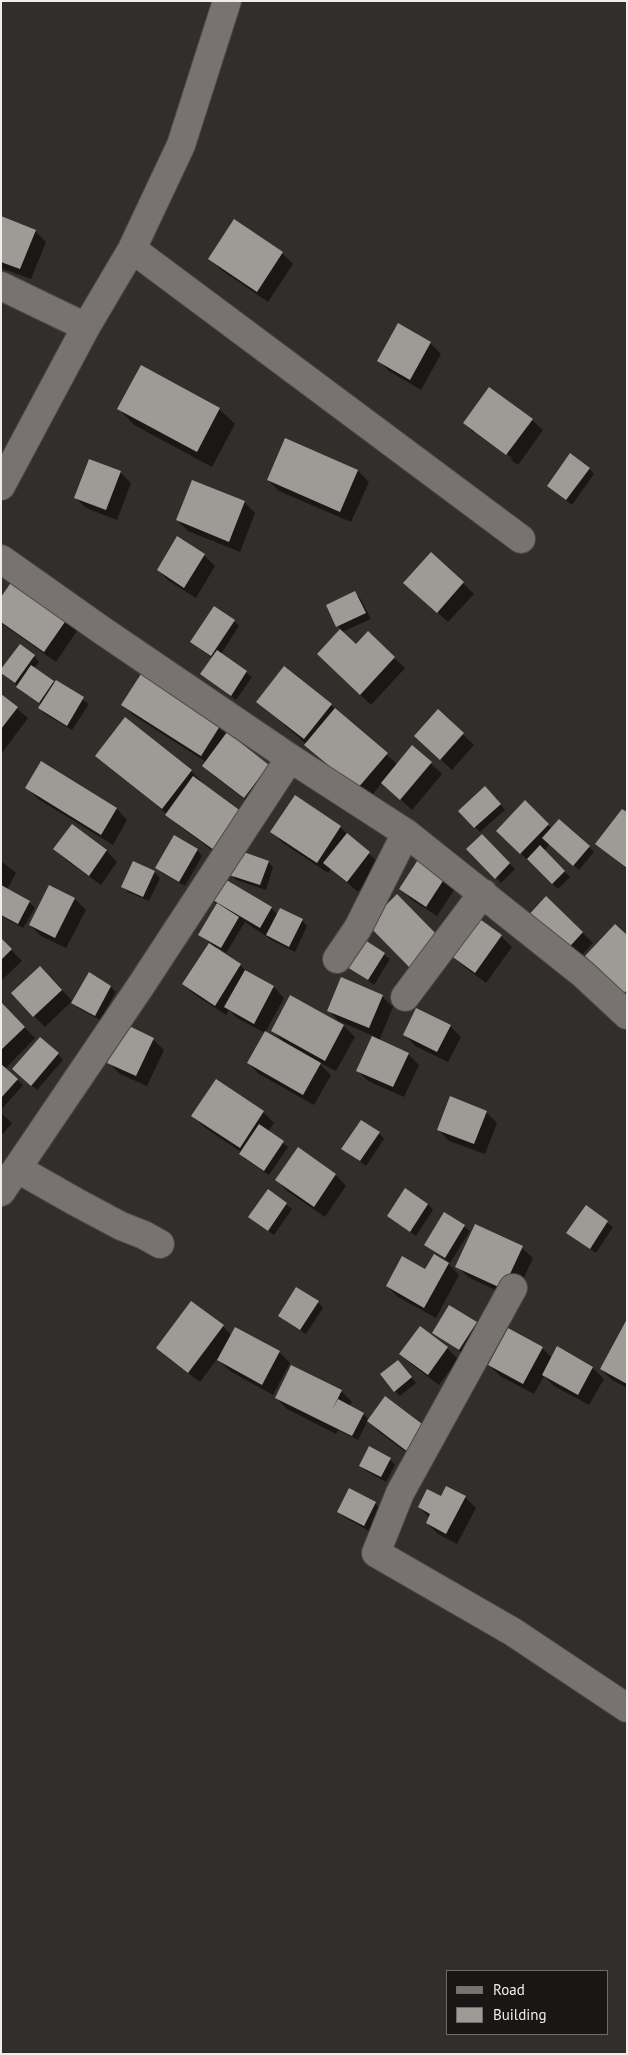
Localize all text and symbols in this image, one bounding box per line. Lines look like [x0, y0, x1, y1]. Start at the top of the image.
legend [446, 1970, 608, 2035]
text: Road [493, 1980, 525, 1999]
text: Building [493, 2005, 547, 2024]

